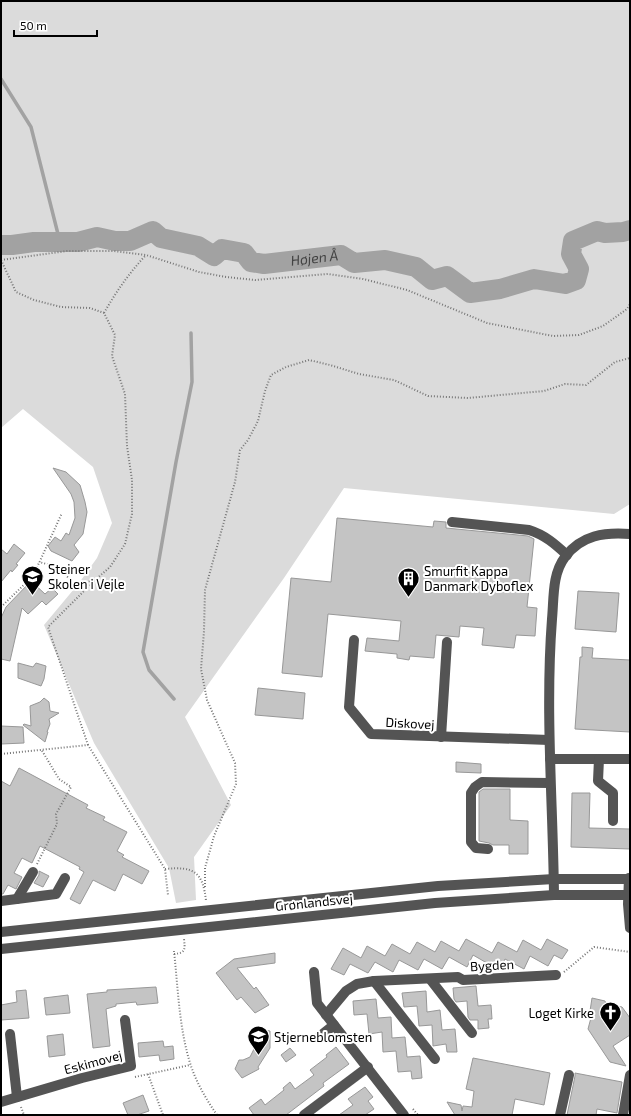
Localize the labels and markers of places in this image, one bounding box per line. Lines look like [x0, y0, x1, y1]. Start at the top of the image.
place label: Steiner Skolen i Vejle [48, 561, 125, 592]
school or university icon: Steiner Skolen i Vejle [19, 563, 45, 596]
place label: Smurfit Kappa Danmark Dyboflex [424, 563, 533, 594]
building icon: Smurfit Kappa Danmark Dyboflex [395, 565, 421, 598]
church icon: Løget Kirke [597, 1000, 623, 1033]
place label: Løget Kirke [528, 1005, 594, 1021]
school or university icon: Stjerneblomsten [246, 1024, 272, 1057]
place label: Stjerneblomsten [274, 1029, 372, 1045]

